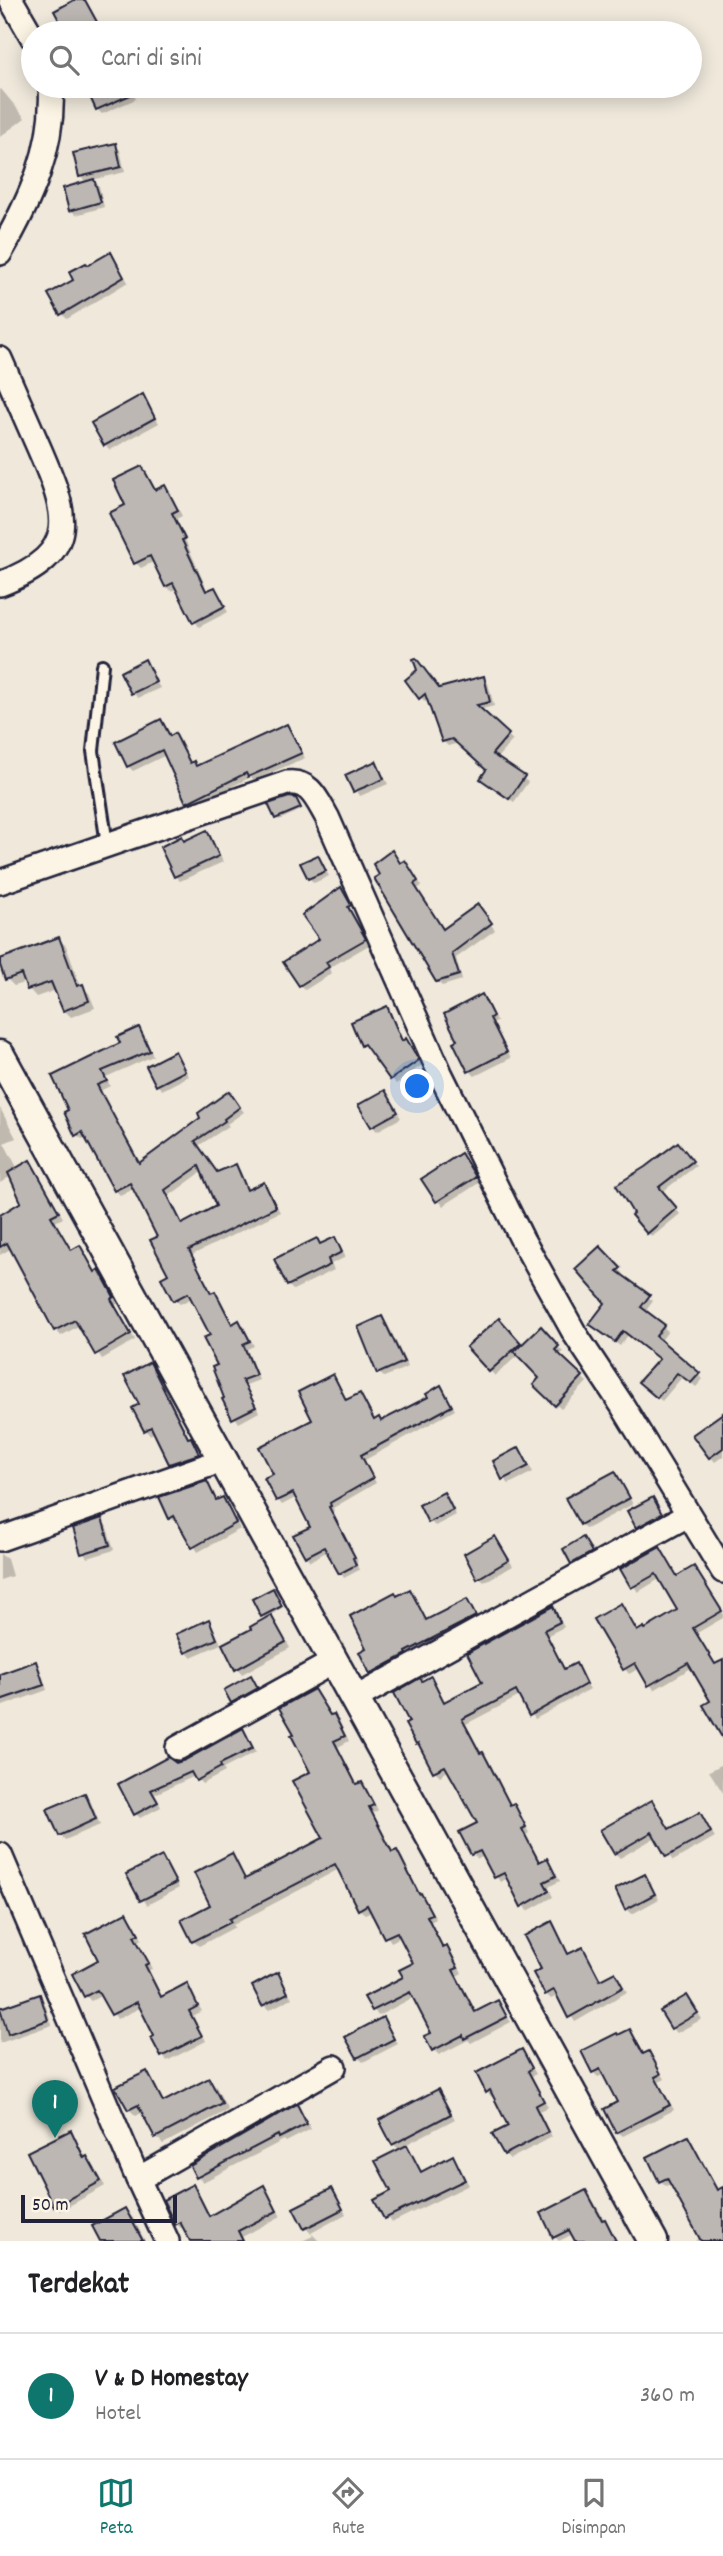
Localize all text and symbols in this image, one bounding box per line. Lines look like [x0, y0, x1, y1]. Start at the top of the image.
search box [21, 21, 702, 98]
icon: search [45, 41, 83, 79]
text: Cari di sini [101, 41, 202, 78]
your location [400, 1069, 434, 1103]
pin: 1 [32, 2080, 78, 2138]
scale bar [21, 2192, 177, 2224]
text: 50 m [32, 2193, 69, 2220]
text: Terdekat [28, 2265, 129, 2308]
text: V & D Homestay [95, 2361, 248, 2398]
text: 1 [48, 2380, 54, 2413]
text: 360 m [640, 2380, 695, 2413]
text: Hotel [95, 2398, 141, 2431]
tab: Peta [97, 2474, 135, 2543]
tab: Rute [329, 2474, 367, 2543]
tab: Disimpan [562, 2474, 626, 2543]

